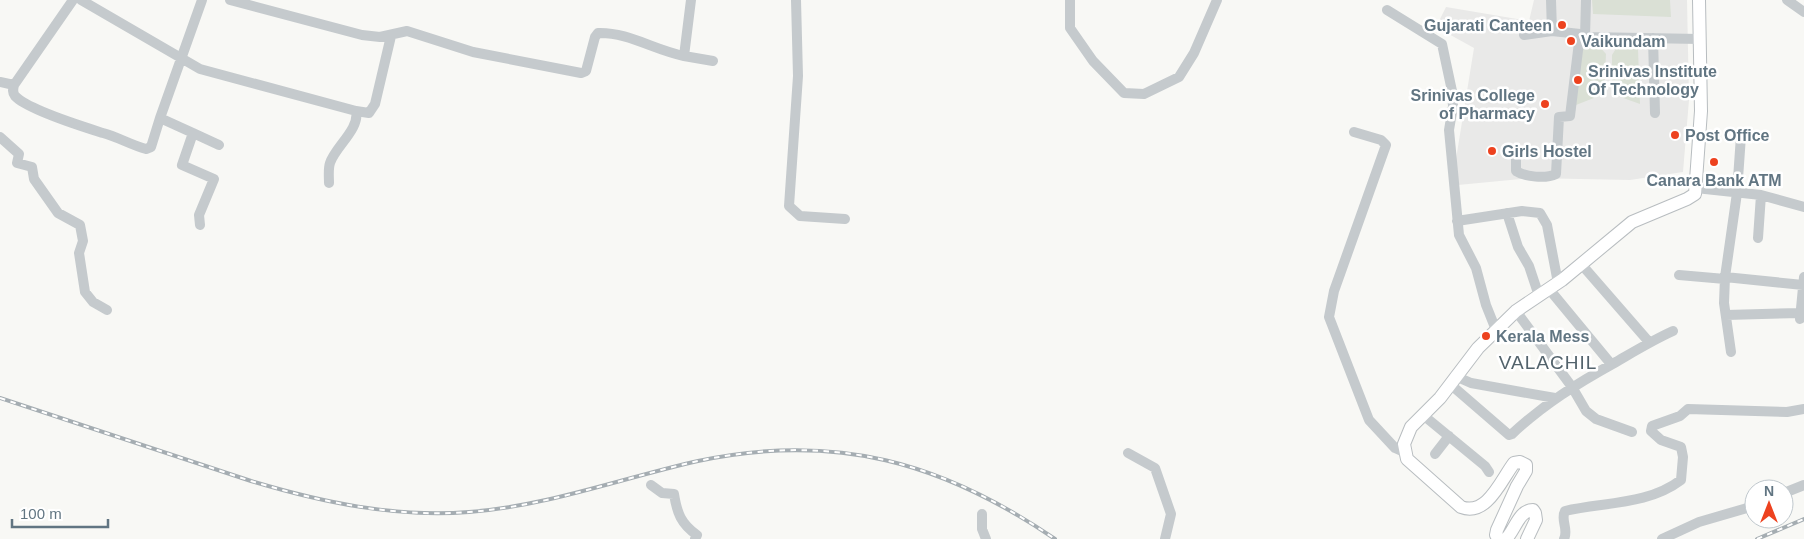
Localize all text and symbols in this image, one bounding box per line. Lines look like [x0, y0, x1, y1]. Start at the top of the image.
place label: Gujarati Canteen [1424, 17, 1552, 34]
marker: Gujarati Canteen [1556, 19, 1568, 31]
place label: Vaikundam [1581, 33, 1665, 50]
marker: Vaikundam [1565, 35, 1577, 47]
place label: Srinivas Institute Of Technology [1588, 63, 1717, 98]
marker: Srinivas Institute Of Technology [1572, 74, 1584, 86]
place label: Srinivas College of Pharmacy [1411, 87, 1535, 122]
marker: Srinivas College of Pharmacy [1539, 98, 1551, 110]
place label: Post Office [1685, 127, 1770, 144]
marker: Post Office [1669, 129, 1681, 141]
place label: Girls Hostel [1502, 143, 1592, 160]
marker: Girls Hostel [1486, 145, 1498, 157]
marker: Canara Bank ATM [1708, 156, 1720, 168]
place label: Canara Bank ATM [1646, 172, 1782, 189]
place label: Kerala Mess [1496, 328, 1589, 345]
marker: Kerala Mess [1480, 330, 1492, 342]
district label: VALACHIL [1499, 352, 1597, 373]
north arrow [1744, 479, 1794, 529]
text: N [1764, 483, 1774, 499]
scale bar [12, 496, 109, 528]
text: 100 m [20, 505, 62, 522]

